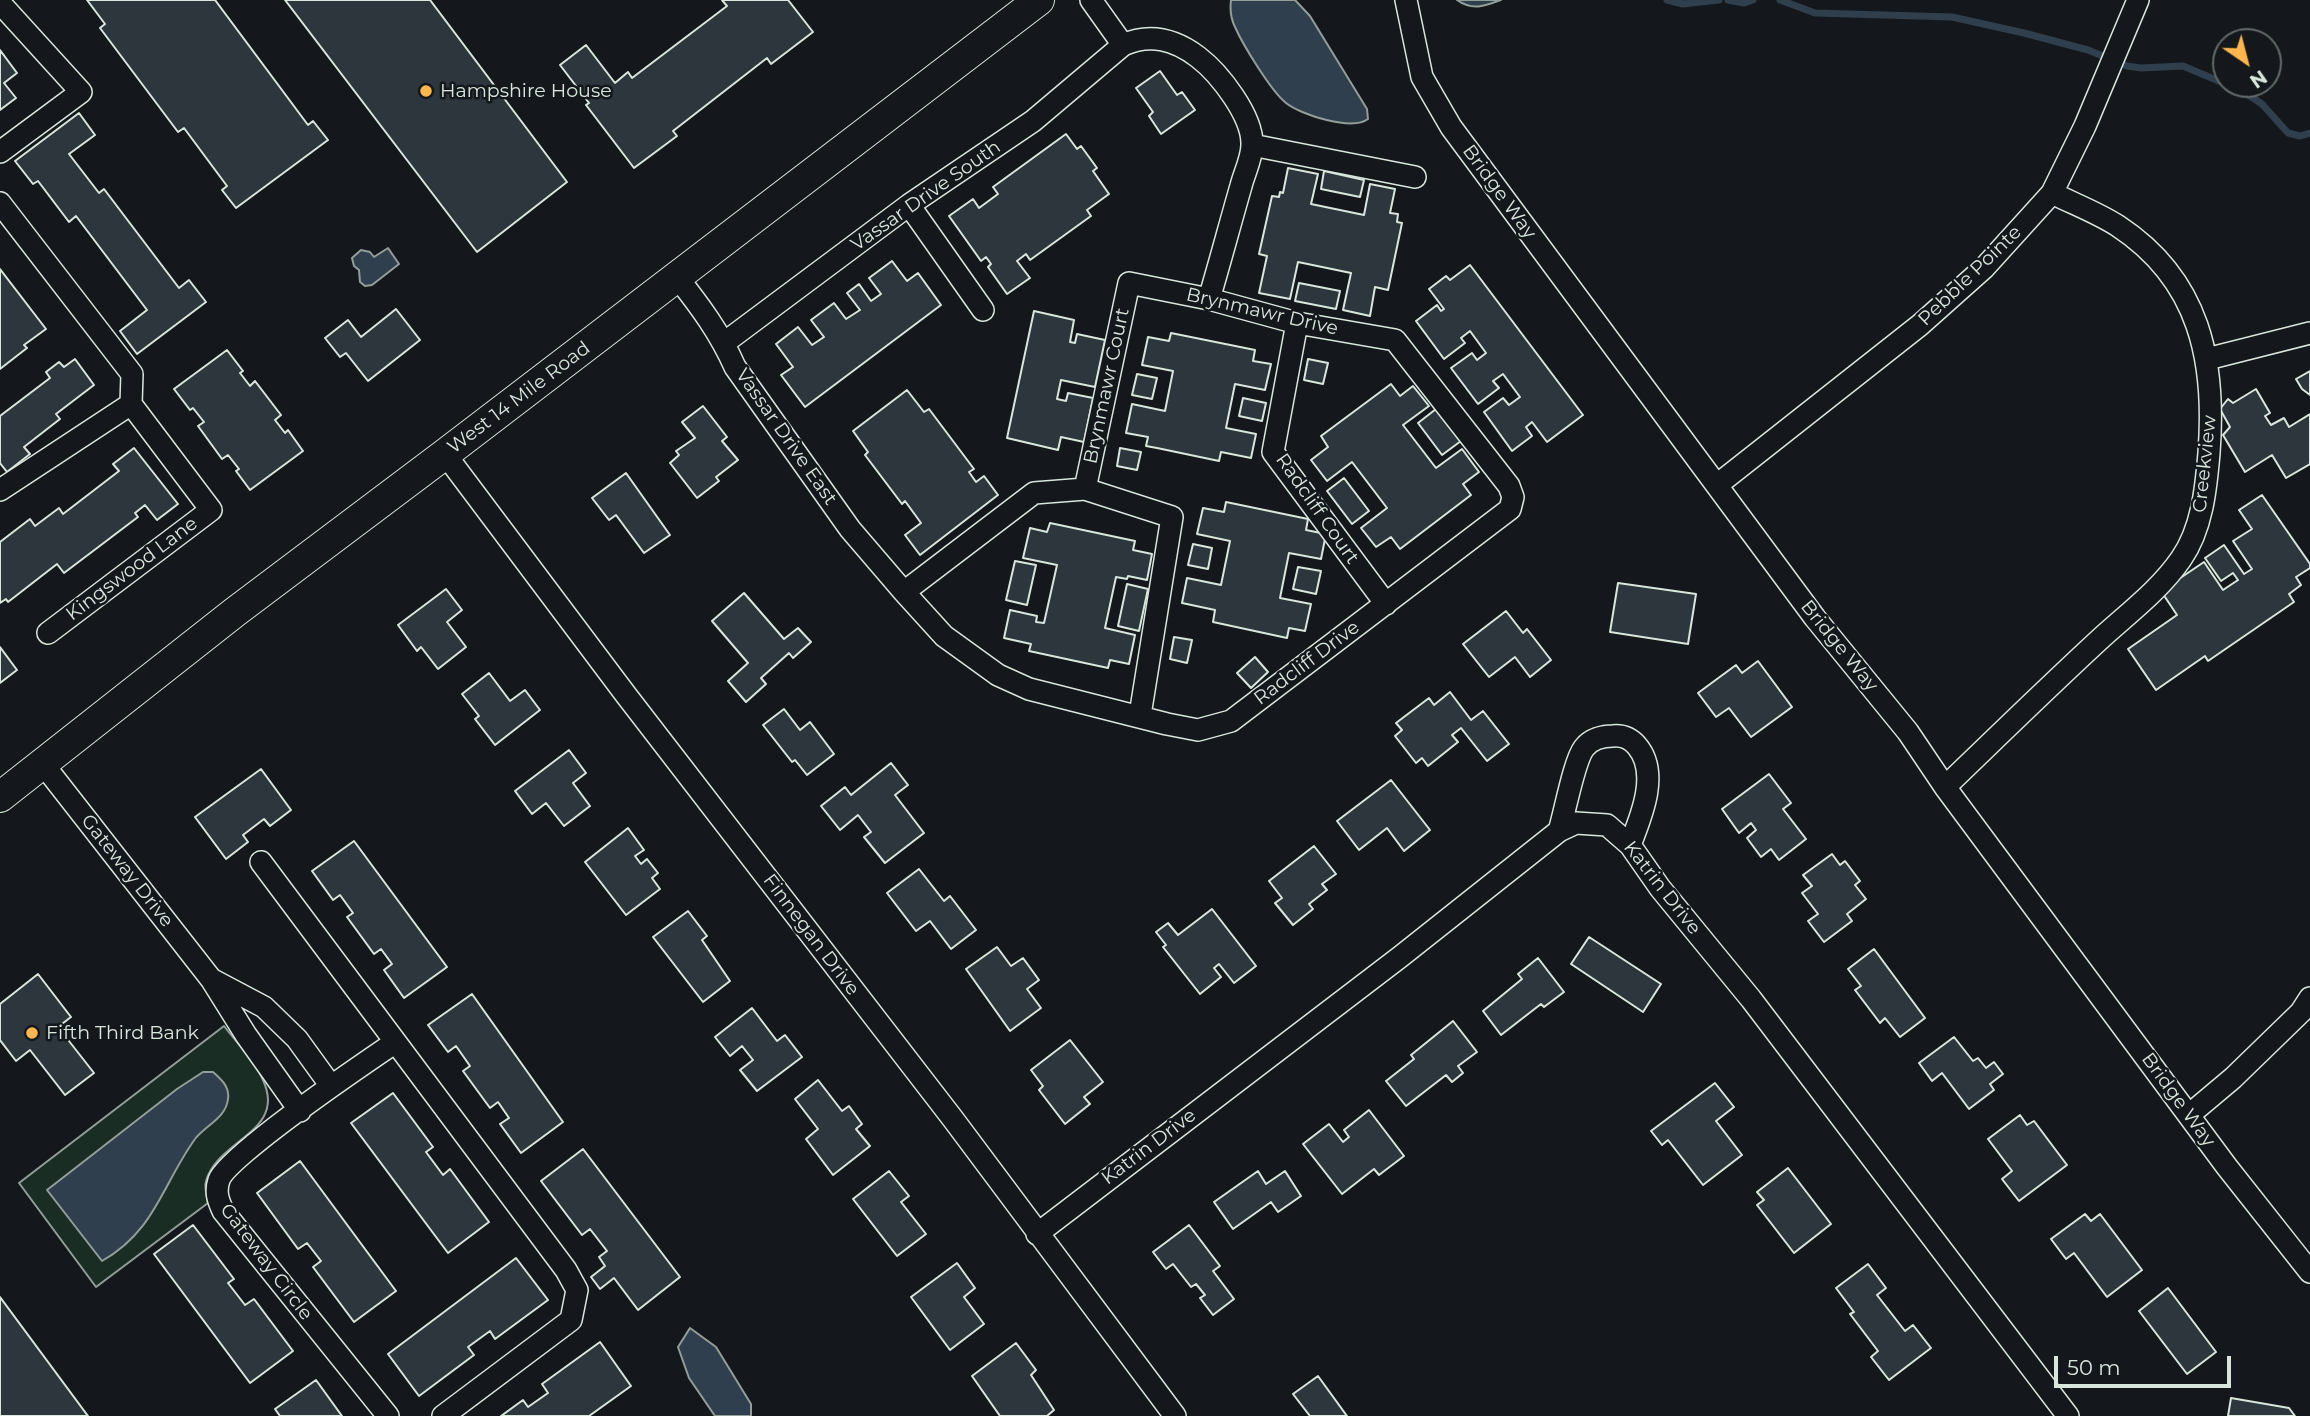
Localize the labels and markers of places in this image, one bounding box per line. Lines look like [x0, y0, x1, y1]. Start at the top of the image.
place label: Hampshire House [440, 80, 612, 102]
marker: Hampshire House [418, 83, 434, 99]
place label: Fifth Third Bank [46, 1022, 199, 1044]
marker: Fifth Third Bank [24, 1025, 40, 1041]

